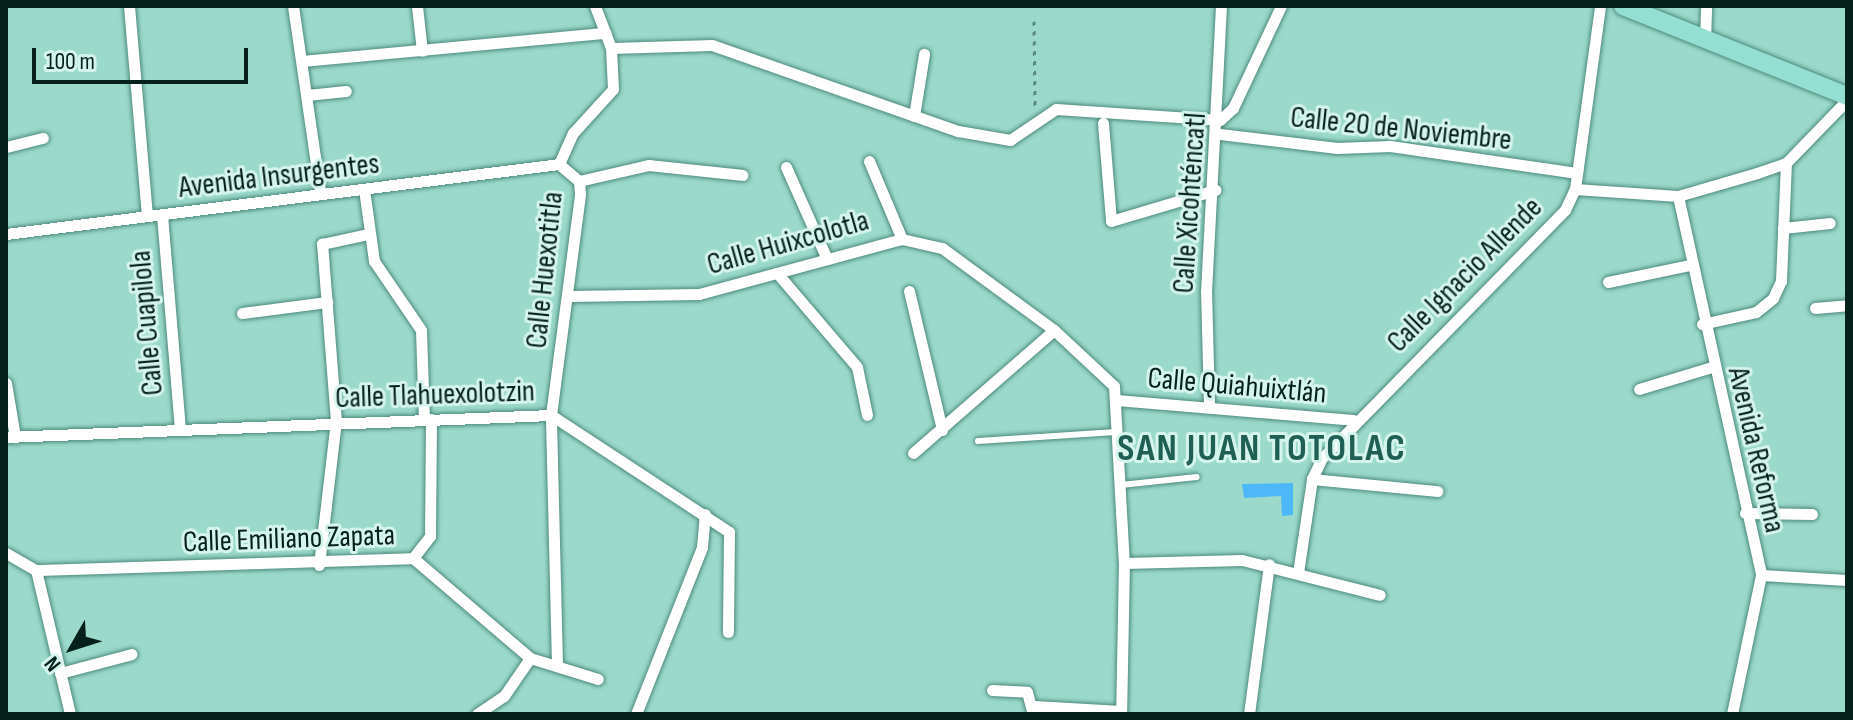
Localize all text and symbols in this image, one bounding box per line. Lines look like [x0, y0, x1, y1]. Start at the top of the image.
scale bar [36, 32, 252, 82]
text: 100 m [46, 47, 95, 76]
street label: Calle 20 de Noviembre [1289, 99, 1513, 159]
street label: Calle Xicohténcatl [1166, 112, 1214, 294]
street label: Avenida Insurgentes [177, 146, 381, 206]
street label: Calle Huexotitla [519, 190, 571, 350]
street label: Calle Ignacio Allende [1380, 190, 1550, 360]
street label: Calle Huixcolotla [703, 203, 873, 283]
street label: Calle Cuapilola [123, 249, 171, 397]
street label: Calle Quiahuixtlán [1146, 360, 1328, 412]
street label: Avenida Reforma [1719, 364, 1793, 536]
street label: Calle Tlahuexolotzin [335, 374, 535, 416]
district label: SAN JUAN TOTOLAC [1117, 426, 1407, 472]
street label: Calle Emiliano Zapata [182, 517, 396, 561]
north arrow [32, 608, 112, 688]
text: N [39, 650, 67, 676]

